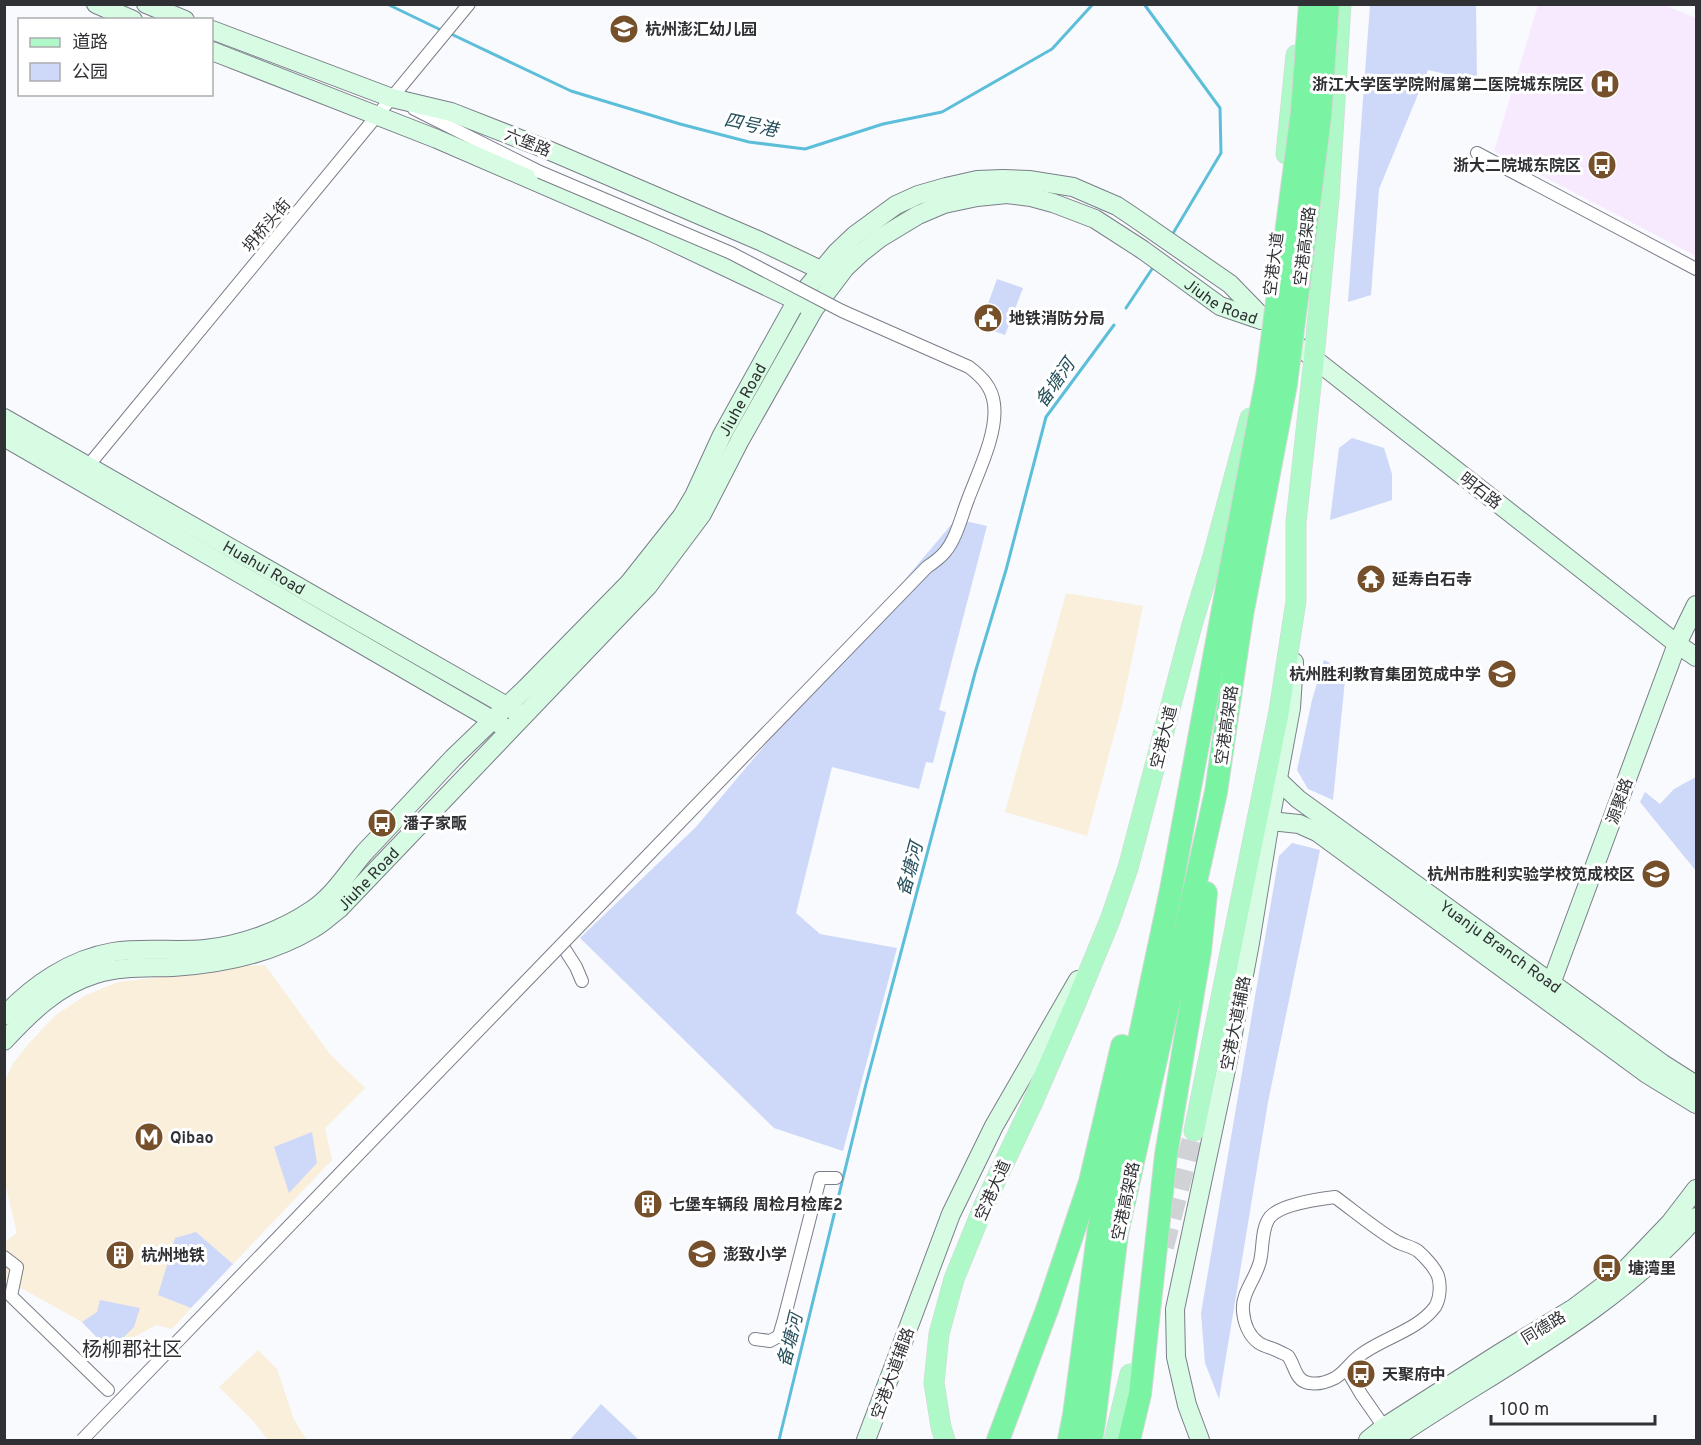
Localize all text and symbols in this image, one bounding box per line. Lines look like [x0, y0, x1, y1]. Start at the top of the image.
school or university icon: 杭州澎汇幼儿园 [608, 13, 640, 45]
legend [18, 18, 213, 96]
place label: 杭州澎汇幼儿园 [645, 20, 757, 41]
text: 道路 [72, 32, 108, 55]
text: 公园 [72, 62, 108, 85]
hospital icon: 浙江大学医学院附属第二医院城东院区 [1589, 68, 1621, 100]
place label: 浙江大学医学院附属第二医院城东院区 [1312, 75, 1584, 96]
water label: 四号港 [722, 110, 782, 144]
street label: 六堡路 [501, 126, 553, 162]
bus stop icon: 浙大二院城东院区 [1586, 149, 1618, 181]
place label: 浙大二院城东院区 [1453, 156, 1581, 177]
street label: 坍桥头街 [239, 195, 296, 257]
street label: 空港高架路 [1291, 205, 1321, 287]
street label: 空港大道 [1261, 231, 1289, 297]
street label: Jiuhe Road [1180, 275, 1260, 330]
public building icon: 地铁消防分局 [972, 302, 1004, 334]
place label: 地铁消防分局 [1009, 310, 1105, 330]
water label: 备塘河 [1031, 353, 1083, 413]
street label: Jiuhe Road [715, 360, 772, 441]
street label: 明石路 [1455, 469, 1505, 514]
street label: Huahui Road [219, 537, 308, 600]
temple icon: 延寿白石寺 [1355, 563, 1387, 595]
place label: 延寿白石寺 [1392, 571, 1472, 591]
school or university icon: 杭州胜利教育集团笕成中学 [1486, 658, 1518, 690]
place label: 杭州胜利教育集团笕成中学 [1289, 665, 1481, 686]
street label: 空港高架路 [1213, 684, 1243, 766]
street label: 空港大道 [1147, 704, 1182, 771]
street label: 源聚路 [1603, 776, 1638, 828]
bus stop icon: 潘子家畈 [366, 807, 398, 839]
place label: 潘子家畈 [403, 815, 467, 835]
water label: 备塘河 [893, 837, 930, 898]
street label: Jiuhe Road [334, 844, 405, 916]
school or university icon: 杭州市胜利实验学校笕成校区 [1640, 858, 1672, 890]
place label: 杭州市胜利实验学校笕成校区 [1427, 865, 1635, 886]
street label: Yuanju Branch Road [1435, 897, 1564, 999]
street label: 空港大道辅路 [1218, 974, 1256, 1072]
metro station icon: Qibao [133, 1121, 165, 1153]
place label: Qibao [170, 1129, 213, 1149]
street label: 空港大道 [972, 1158, 1016, 1224]
street label: 空港高架路 [1109, 1160, 1145, 1243]
building icon: 七堡车辆段 周检月检库2 [632, 1188, 664, 1220]
place label: 七堡车辆段 周检月检库2 [669, 1195, 843, 1216]
school or university icon: 澎致小学 [686, 1238, 718, 1270]
building icon: 杭州地铁 [104, 1239, 136, 1271]
place label: 杭州地铁 [141, 1246, 205, 1267]
place label: 澎致小学 [723, 1246, 787, 1266]
bus stop icon: 塘湾里 [1591, 1252, 1623, 1284]
place label: 塘湾里 [1628, 1259, 1676, 1280]
water label: 备塘河 [774, 1308, 810, 1369]
street label: 同德路 [1518, 1308, 1570, 1350]
street label: 空港大道辅路 [868, 1325, 920, 1422]
district label: 杨柳郡社区 [82, 1338, 182, 1364]
bus stop icon: 天聚府中 [1345, 1358, 1377, 1390]
place label: 天聚府中 [1382, 1366, 1446, 1386]
scale bar [1491, 1388, 1654, 1426]
text: 100 m [1500, 1399, 1549, 1422]

